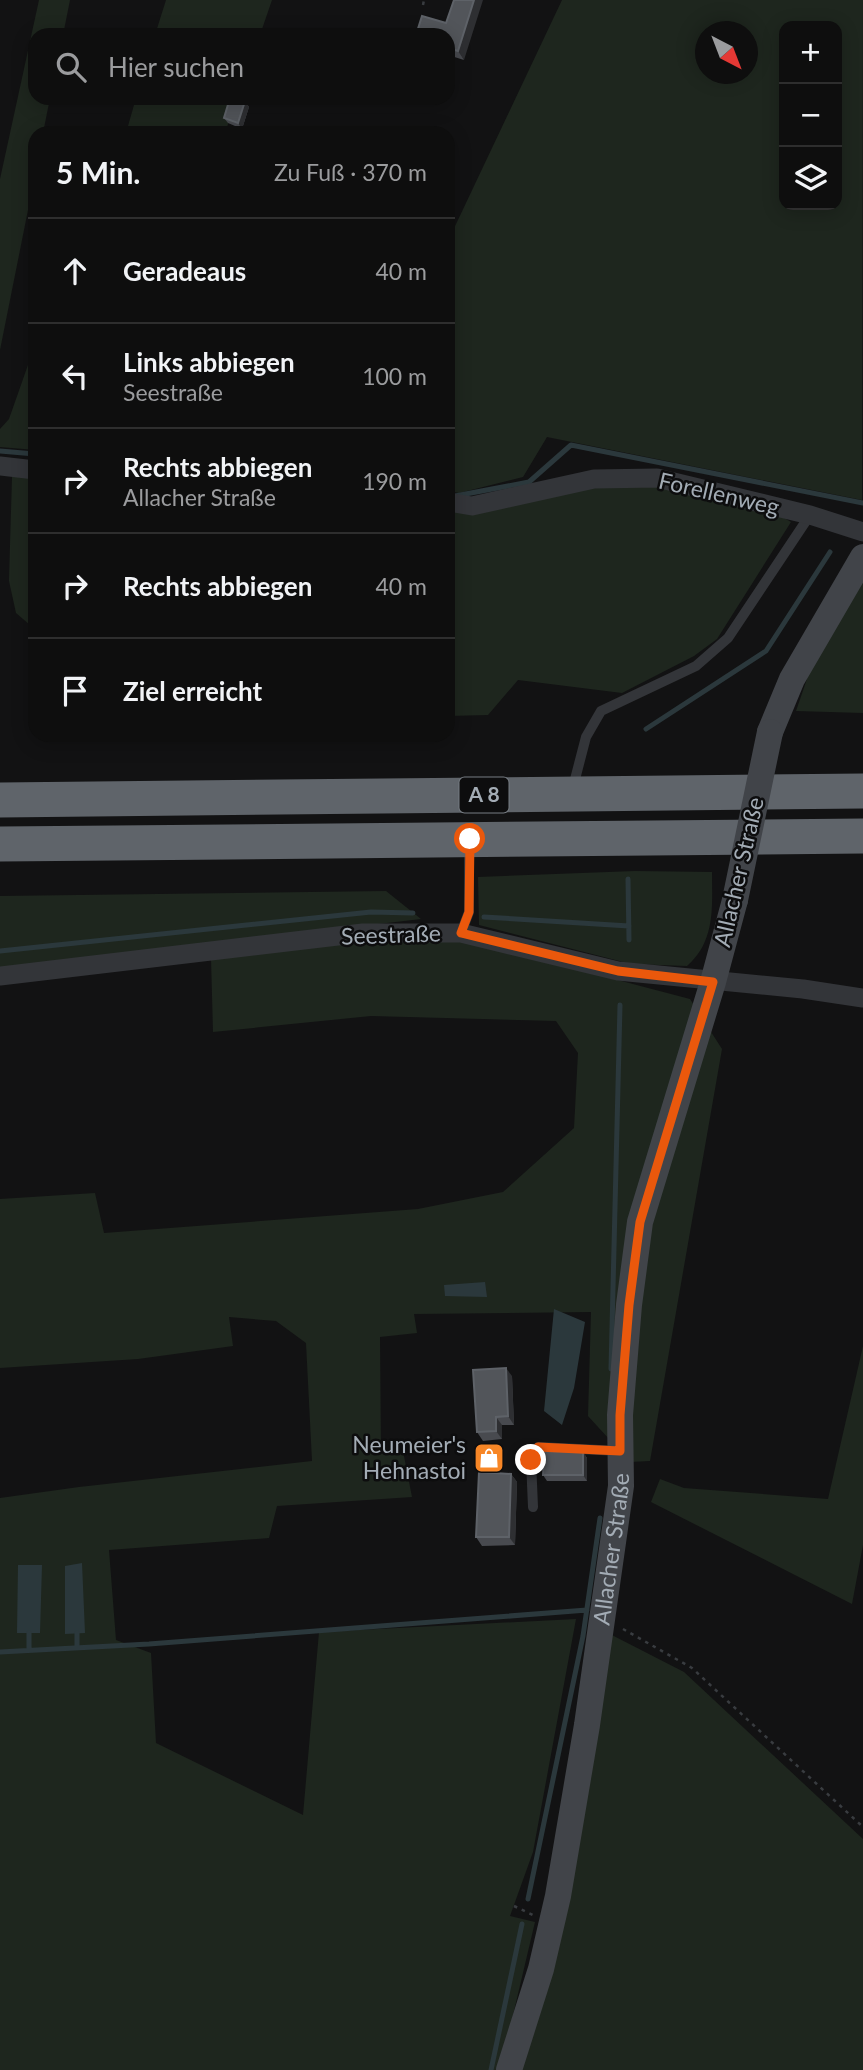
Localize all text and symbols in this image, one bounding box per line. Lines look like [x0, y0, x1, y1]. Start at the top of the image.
north arrow [695, 21, 758, 84]
map controls [779, 21, 842, 210]
button: + [779, 21, 842, 84]
search box [28, 28, 455, 105]
icon: search [52, 48, 90, 86]
text: Hier suchen [108, 51, 244, 83]
button: − [779, 84, 842, 147]
button: layers [779, 147, 842, 210]
text: 5 Min. [56, 154, 141, 190]
text: Zu Fuß · 370 m [274, 158, 427, 186]
icon: ahead [56, 252, 94, 290]
text: Geradeaus [123, 255, 246, 287]
text: 40 m [376, 257, 427, 285]
text: Links abbiegen [123, 346, 295, 378]
icon: left [56, 357, 94, 395]
text: 100 m [362, 362, 427, 390]
text: Seestraße [123, 378, 223, 406]
text: Rechts abbiegen [123, 451, 312, 483]
icon: right [56, 462, 94, 500]
street label: Forellenweg [656, 466, 782, 520]
text: 190 m [362, 467, 427, 495]
text: Allacher Straße [123, 483, 276, 511]
icon: right [56, 567, 94, 605]
text: Rechts abbiegen [123, 570, 312, 602]
text: 40 m [376, 572, 427, 600]
icon: arrive [56, 672, 94, 710]
text: Ziel erreicht [123, 675, 262, 707]
road number: A 8 [460, 778, 508, 812]
street label: Allacher Straße [707, 794, 769, 949]
route start [454, 823, 485, 854]
street label: Seestraße [340, 918, 441, 950]
place label: Neumeier's Hehnastoi [352, 1430, 466, 1484]
shop icon: Neumeier's Hehnastoi [472, 1441, 506, 1475]
route end [515, 1444, 546, 1475]
street label: Allacher Straße [586, 1473, 634, 1627]

